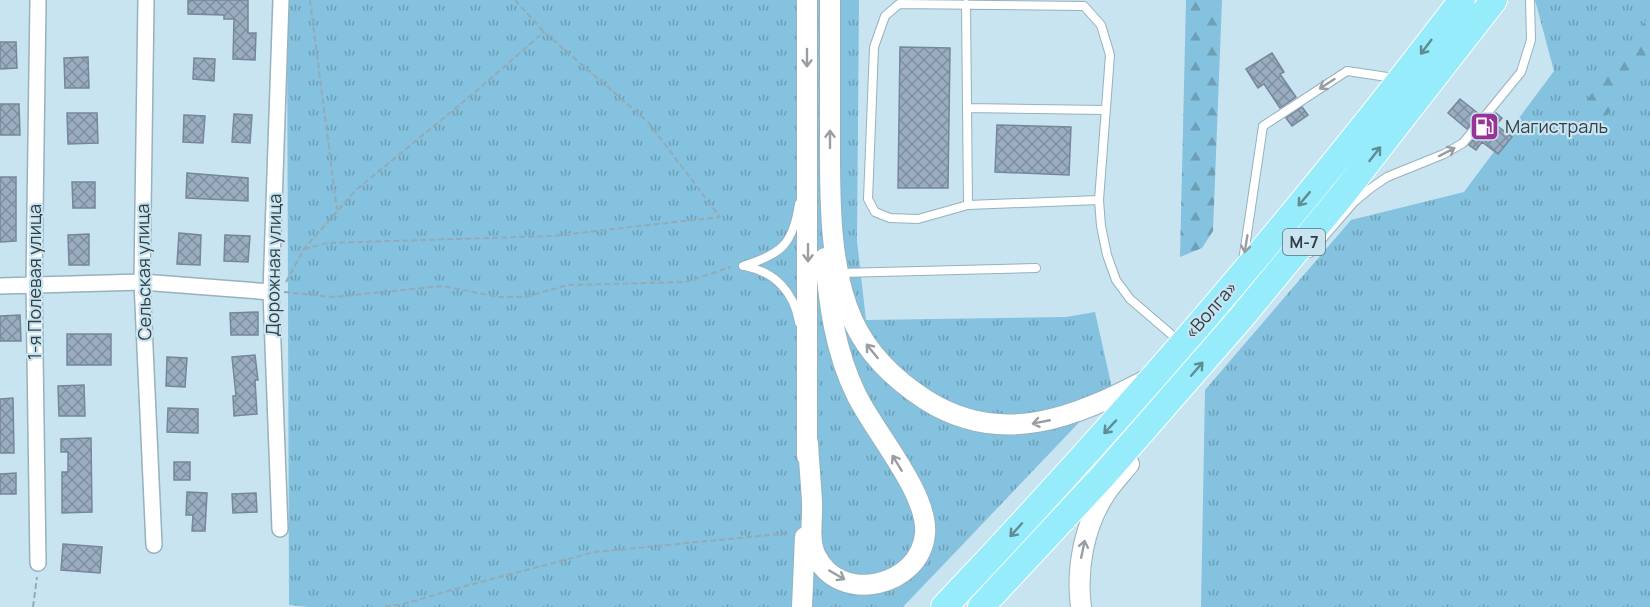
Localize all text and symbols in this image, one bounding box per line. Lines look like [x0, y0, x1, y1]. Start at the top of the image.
one-way arrow [1420, 38, 1433, 54]
one-way arrow [801, 48, 813, 68]
one-way arrow [1319, 78, 1335, 90]
fuel station icon: Магистраль [1468, 111, 1500, 143]
place label: Магистраль [1505, 114, 1608, 138]
one-way arrow [824, 130, 836, 150]
one-way arrow [1368, 146, 1381, 162]
one-way arrow [1438, 146, 1455, 158]
one-way arrow [1298, 191, 1311, 207]
street label: Дорожная улица [260, 193, 286, 337]
street label: Сельская улица [130, 203, 156, 341]
street label: 1-я Полевая улица [22, 204, 46, 360]
road number: М-7 [1283, 229, 1325, 255]
one-way arrow [1240, 233, 1251, 253]
one-way arrow [802, 243, 813, 263]
street label: «Волга» [1178, 275, 1242, 343]
one-way arrow [865, 344, 879, 359]
one-way arrow [1190, 362, 1204, 377]
one-way arrow [1032, 417, 1052, 428]
one-way arrow [1103, 419, 1117, 434]
one-way arrow [890, 455, 902, 472]
one-way arrow [1009, 522, 1023, 537]
one-way arrow [1078, 540, 1090, 559]
one-way arrow [828, 570, 845, 582]

